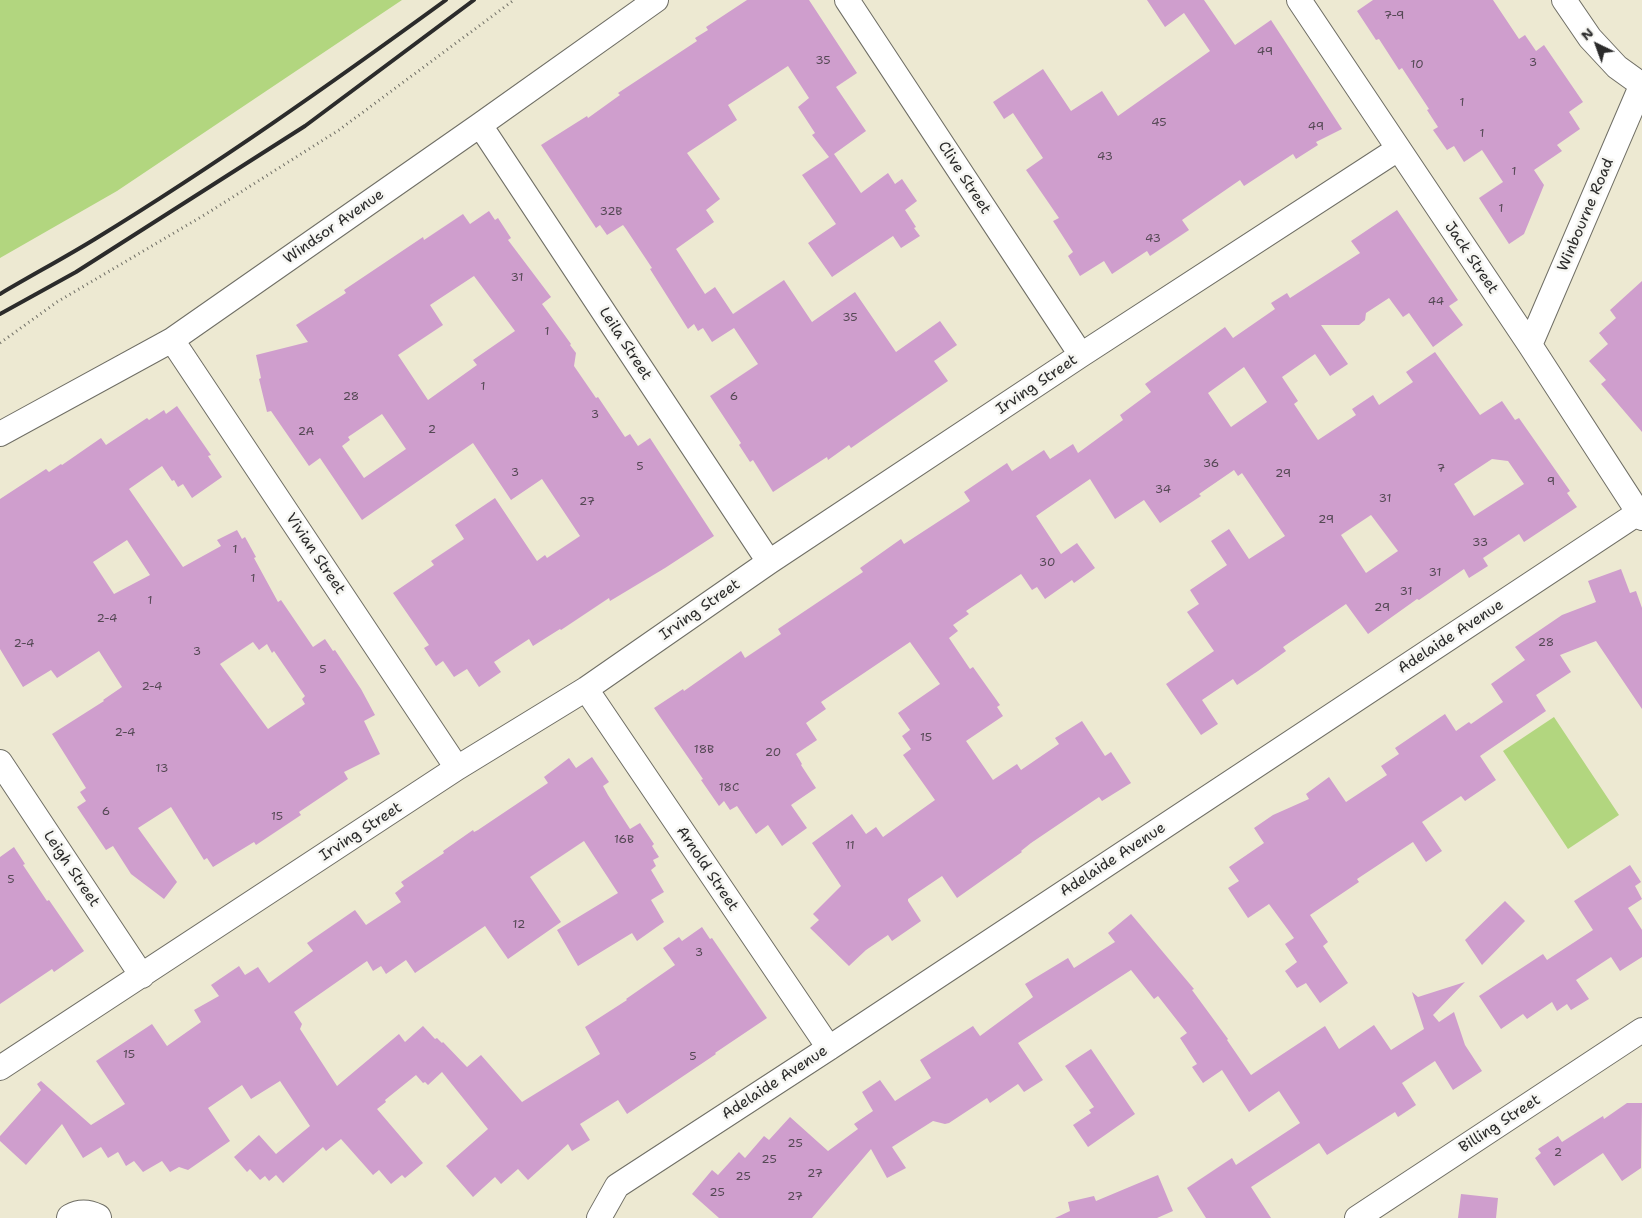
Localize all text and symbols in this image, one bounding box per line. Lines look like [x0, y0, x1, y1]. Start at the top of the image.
house number: 7-9 [1384, 9, 1404, 23]
north arrow [1572, 20, 1622, 70]
text: N [1577, 23, 1597, 44]
house number: 49 [1257, 45, 1273, 59]
house number: 35 [815, 54, 831, 68]
house number: 3 [1529, 56, 1537, 70]
house number: 10 [1410, 58, 1424, 72]
house number: 1 [1459, 96, 1465, 110]
house number: 45 [1151, 116, 1167, 130]
house number: 49 [1308, 120, 1324, 134]
house number: 1 [1479, 127, 1485, 141]
street label: Clive Street [934, 138, 994, 218]
house number: 43 [1097, 150, 1113, 164]
street label: Winbourne Road [1554, 156, 1618, 274]
house number: 1 [1511, 165, 1517, 179]
street label: Windsor Avenue [280, 186, 388, 268]
house number: 1 [1498, 202, 1504, 216]
house number: 32B [600, 205, 622, 219]
street label: Jack Street [1440, 218, 1502, 298]
house number: 43 [1145, 232, 1161, 246]
house number: 31 [511, 271, 523, 285]
house number: 44 [1428, 295, 1444, 309]
street label: Leila Street [595, 304, 655, 384]
house number: 35 [842, 311, 858, 325]
house number: 1 [544, 325, 550, 339]
street label: Irving Street [993, 351, 1081, 419]
house number: 1 [480, 380, 486, 394]
house number: 28 [343, 390, 359, 404]
house number: 6 [730, 390, 738, 404]
house number: 3 [591, 408, 599, 422]
house number: 2 [428, 423, 436, 437]
house number: 2A [298, 425, 314, 439]
house number: 36 [1203, 457, 1219, 471]
house number: 5 [636, 460, 644, 474]
house number: 7 [1437, 462, 1445, 476]
house number: 3 [511, 466, 519, 480]
house number: 29 [1275, 467, 1291, 481]
house number: 9 [1547, 475, 1555, 489]
house number: 34 [1155, 483, 1171, 497]
house number: 31 [1379, 492, 1391, 506]
house number: 27 [579, 495, 595, 509]
street label: Vivian Street [281, 510, 349, 598]
house number: 29 [1318, 513, 1334, 527]
house number: 33 [1472, 536, 1488, 550]
house number: 1 [232, 543, 238, 557]
house number: 30 [1039, 556, 1055, 570]
house number: 31 [1429, 566, 1441, 580]
house number: 1 [250, 572, 256, 586]
street label: Irving Street [656, 576, 744, 644]
house number: 31 [1400, 585, 1412, 599]
house number: 1 [147, 594, 153, 608]
street label: Adelaide Avenue [1395, 596, 1507, 678]
house number: 29 [1374, 601, 1390, 615]
house number: 2-4 [97, 612, 117, 626]
house number: 28 [1538, 636, 1554, 650]
house number: 2-4 [14, 637, 34, 651]
house number: 3 [193, 645, 201, 659]
house number: 5 [319, 663, 327, 677]
house number: 2-4 [142, 680, 162, 694]
house number: 2-4 [115, 726, 135, 740]
house number: 15 [920, 731, 932, 745]
house number: 18B [694, 743, 714, 757]
house number: 20 [765, 746, 781, 760]
house number: 13 [156, 762, 168, 776]
house number: 18C [719, 781, 739, 795]
street label: Irving Street [317, 799, 405, 865]
house number: 6 [102, 805, 110, 819]
house number: 15 [271, 810, 283, 824]
street label: Adelaide Avenue [1057, 819, 1169, 901]
street label: Arnold Street [672, 823, 742, 915]
street label: Leigh Street [39, 827, 103, 911]
house number: 16B [614, 833, 634, 847]
house number: 11 [845, 839, 855, 853]
house number: 5 [7, 873, 15, 887]
house number: 12 [513, 918, 525, 932]
house number: 3 [695, 946, 703, 960]
street label: Adelaide Avenue [719, 1042, 831, 1124]
house number: 15 [123, 1048, 135, 1062]
house number: 5 [689, 1050, 697, 1064]
street label: Billing Street [1456, 1091, 1544, 1157]
house number: 25 [787, 1137, 803, 1151]
house number: 2 [1554, 1146, 1562, 1160]
house number: 25 [761, 1153, 777, 1167]
house number: 27 [807, 1167, 823, 1181]
house number: 25 [735, 1170, 751, 1184]
house number: 25 [709, 1186, 725, 1200]
house number: 27 [787, 1190, 803, 1204]

